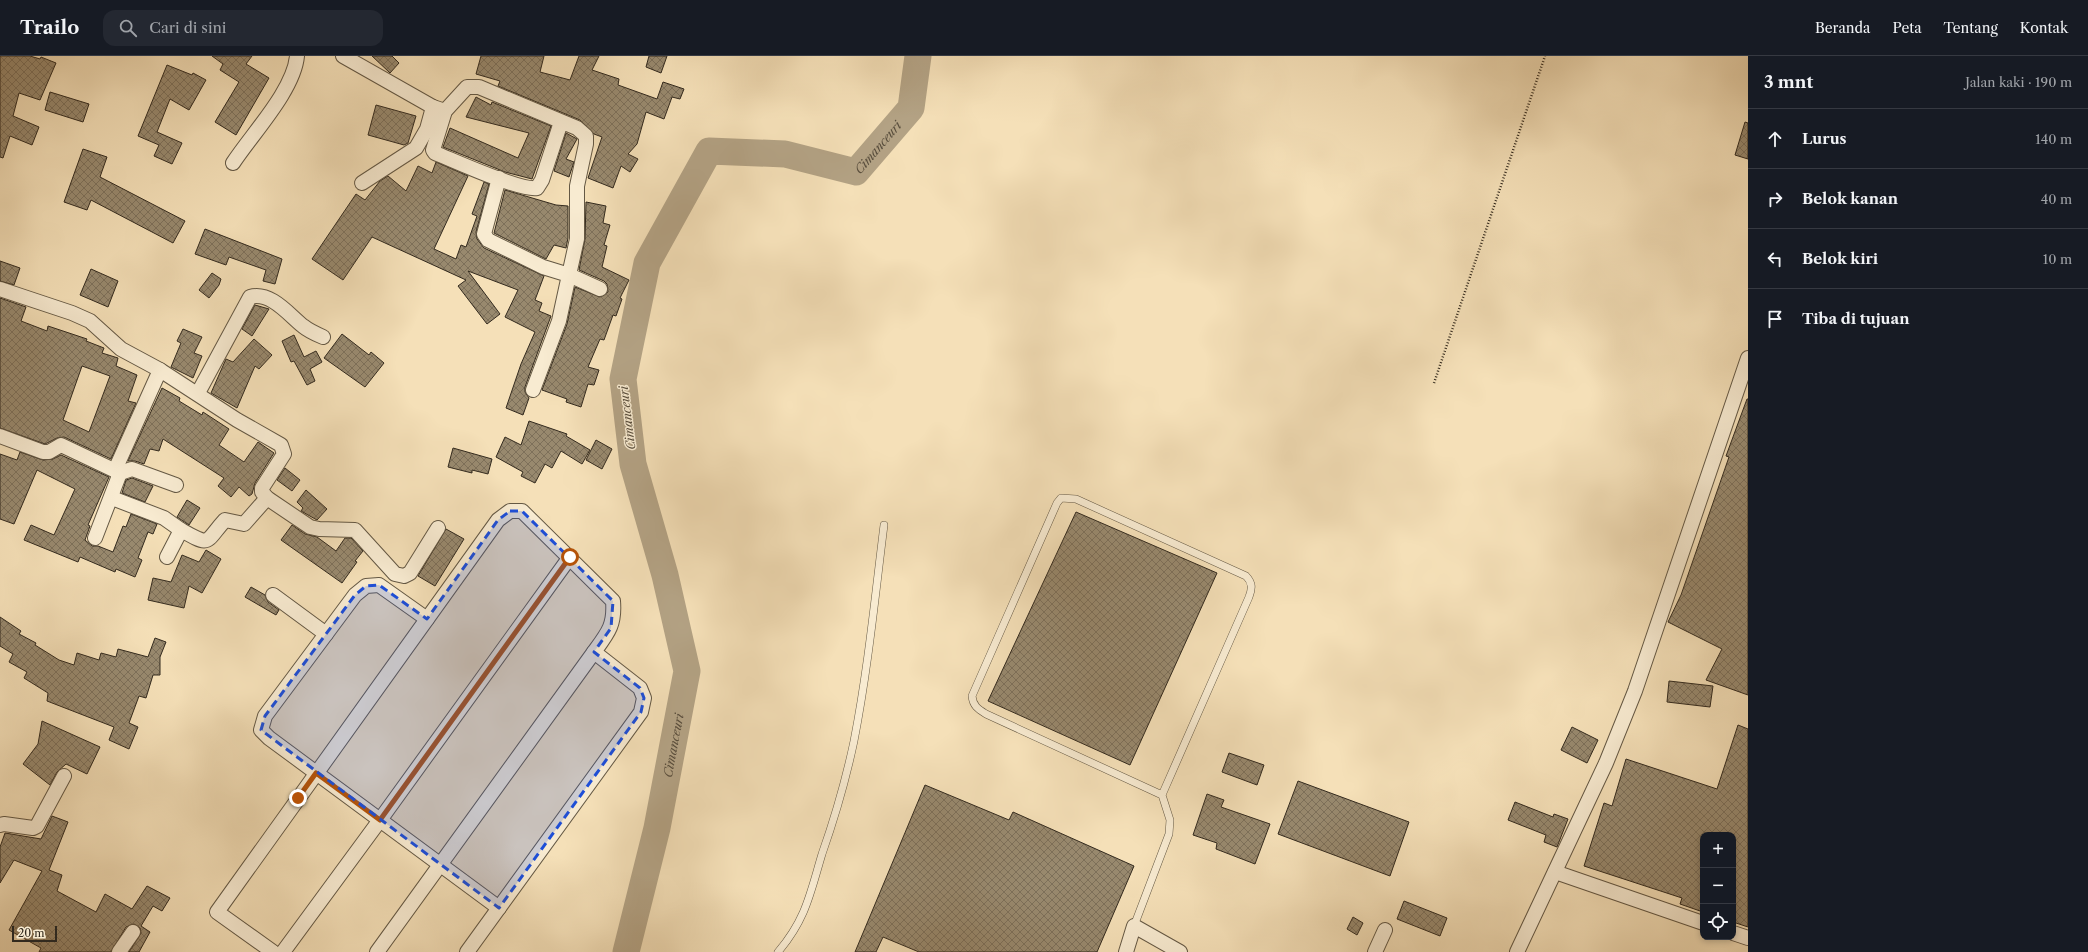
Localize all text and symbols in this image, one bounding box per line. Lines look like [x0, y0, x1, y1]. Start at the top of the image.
search box [103, 10, 383, 46]
text: Trailo [20, 16, 79, 39]
icon: search [117, 17, 139, 39]
text: Cari di sini [149, 18, 226, 37]
text: Beranda [1815, 19, 1871, 37]
text: Peta [1893, 19, 1922, 37]
text: Tentang [1944, 19, 1998, 37]
text: Kontak [2020, 19, 2068, 37]
text: 3 mnt [1764, 72, 1813, 92]
text: Jalan kaki · 190 m [1965, 74, 2072, 90]
water label: Cimanceuri [851, 117, 905, 176]
icon: ahead [1764, 128, 1786, 150]
text: Lurus [1802, 129, 1847, 148]
text: 140 m [2035, 131, 2072, 147]
icon: right [1764, 188, 1786, 210]
text: Belok kanan [1802, 189, 1898, 208]
text: 40 m [2041, 191, 2072, 207]
icon: left [1764, 248, 1786, 270]
text: Belok kiri [1802, 249, 1878, 268]
text: 10 m [2043, 251, 2072, 267]
icon: arrive [1764, 308, 1786, 330]
text: Tiba di tujuan [1802, 309, 1910, 328]
water label: Cimanceuri [615, 384, 638, 451]
route start [561, 548, 579, 566]
water label: Cimanceuri [659, 711, 686, 778]
route end [289, 789, 307, 807]
map controls [1700, 832, 1736, 940]
button: + [1700, 832, 1736, 868]
button: − [1700, 868, 1736, 904]
button: locate [1700, 904, 1736, 940]
scale bar [12, 924, 57, 943]
text: 20 m [18, 926, 44, 940]

